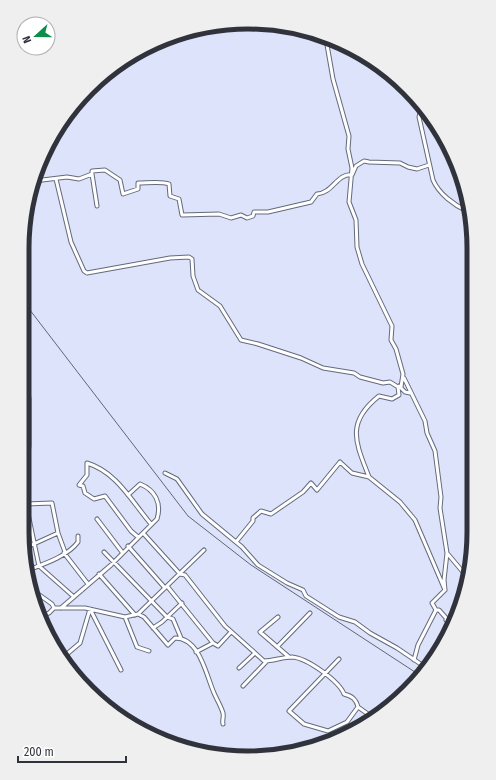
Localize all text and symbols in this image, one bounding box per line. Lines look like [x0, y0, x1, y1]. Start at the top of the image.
north arrow [16, 16, 56, 56]
text: N [20, 34, 34, 45]
scale bar [18, 738, 126, 764]
text: 200 m [24, 745, 54, 759]

